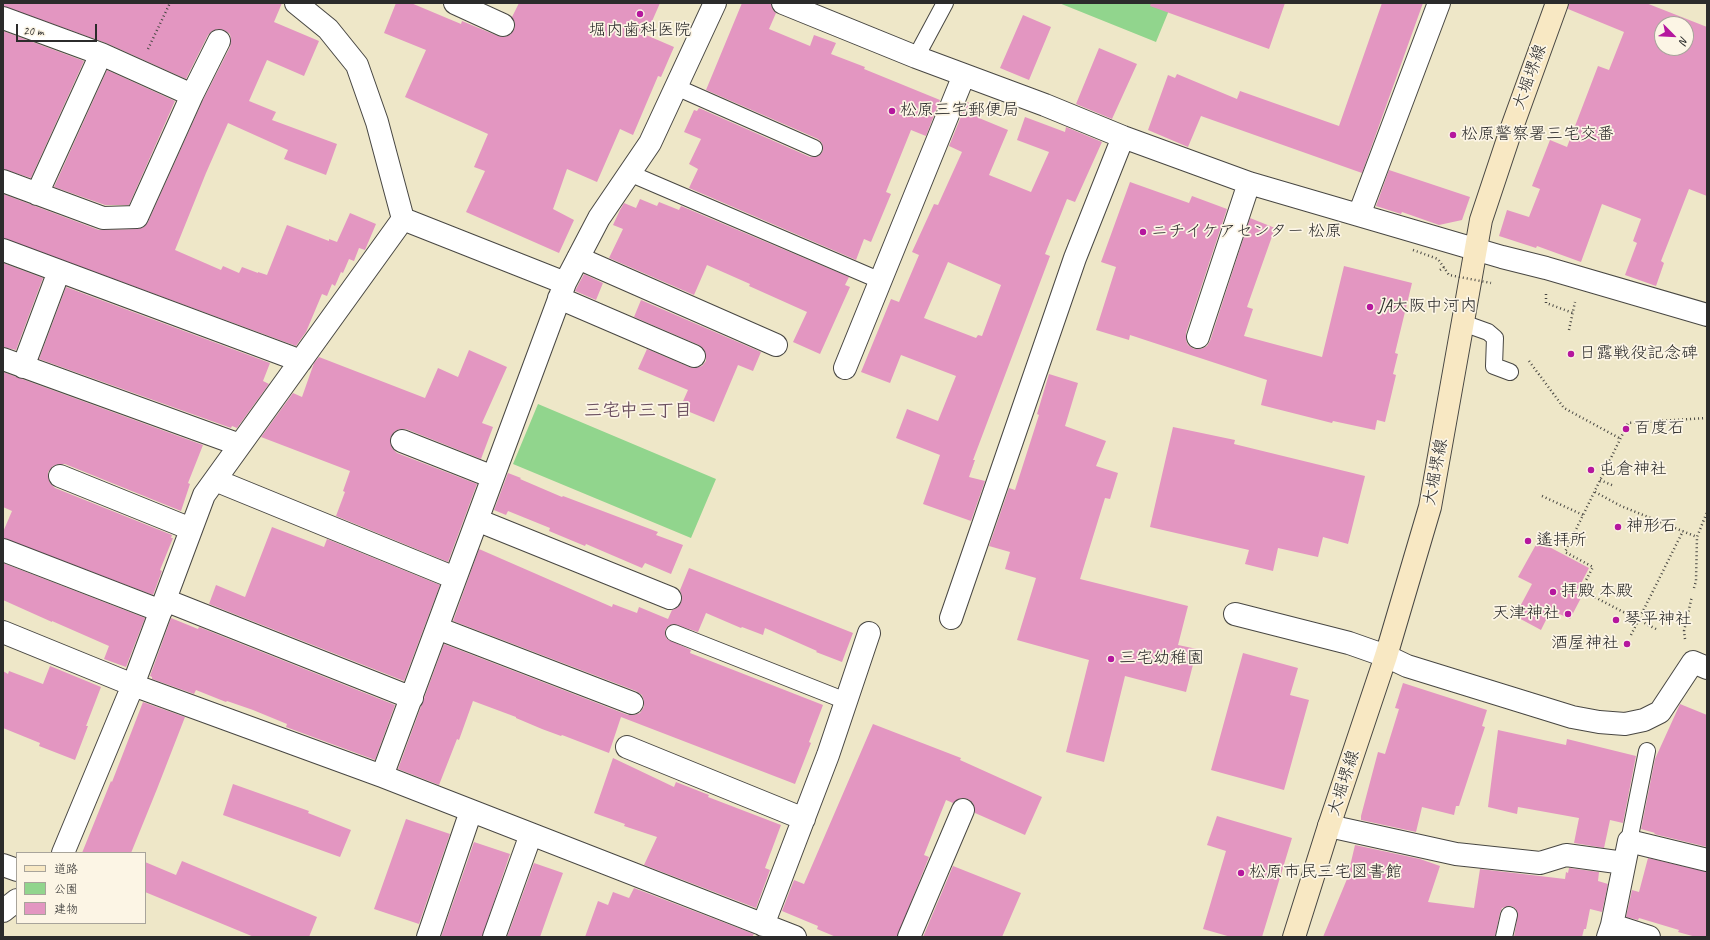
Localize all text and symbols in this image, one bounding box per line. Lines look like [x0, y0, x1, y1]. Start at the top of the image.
marker: 堀内歯科医院 [635, 9, 645, 19]
scale bar [18, 16, 99, 42]
north arrow [1654, 16, 1694, 56]
place label: 堀内歯科医院 [589, 21, 691, 41]
text: 20 m [23, 23, 43, 39]
text: N [1676, 35, 1692, 46]
street label: 大堀堺線 [1509, 42, 1551, 112]
place label: 松原三宅郵便局 [900, 101, 1019, 121]
marker: 松原三宅郵便局 [887, 106, 897, 116]
place label: 松原警察署三宅交番 [1461, 125, 1614, 145]
marker: 松原警察署三宅交番 [1448, 130, 1458, 140]
place label: ニチイケアセンター 松原 [1151, 222, 1342, 242]
marker: ニチイケアセンター 松原 [1138, 227, 1148, 237]
place label: JA大阪中河内 [1378, 297, 1477, 317]
marker: JA大阪中河内 [1365, 302, 1375, 312]
place label: 日露戦役記念碑 [1579, 344, 1698, 364]
marker: 日露戦役記念碑 [1566, 349, 1576, 359]
district label: 三宅中三丁目 [584, 400, 692, 422]
place label: 百度石 [1634, 419, 1685, 439]
marker: 百度石 [1621, 424, 1631, 434]
street label: 大堀堺線 [1419, 437, 1453, 507]
place label: 屯倉神社 [1599, 460, 1667, 480]
marker: 屯倉神社 [1586, 465, 1596, 475]
place label: 神形石 [1626, 517, 1677, 537]
marker: 神形石 [1613, 522, 1623, 532]
place label: 遙拝所 [1536, 531, 1587, 551]
marker: 遙拝所 [1523, 536, 1533, 546]
place label: 拝殿 本殿 [1561, 582, 1633, 602]
marker: 拝殿 本殿 [1548, 587, 1558, 597]
place label: 天津神社 [1492, 604, 1560, 624]
marker: 天津神社 [1563, 609, 1573, 619]
place label: 琴平神社 [1624, 610, 1692, 630]
marker: 琴平神社 [1611, 615, 1621, 625]
place label: 酒屋神社 [1551, 634, 1619, 654]
marker: 酒屋神社 [1622, 639, 1632, 649]
place label: 三宅幼稚園 [1119, 649, 1204, 669]
marker: 三宅幼稚園 [1106, 654, 1116, 664]
street label: 大堀堺線 [1324, 748, 1364, 818]
legend [16, 852, 146, 924]
text: 道路 [54, 861, 78, 877]
place label: 松原市民三宅図書館 [1249, 863, 1402, 883]
marker: 松原市民三宅図書館 [1236, 868, 1246, 878]
text: 公園 [54, 881, 78, 897]
text: 建物 [54, 901, 78, 917]

